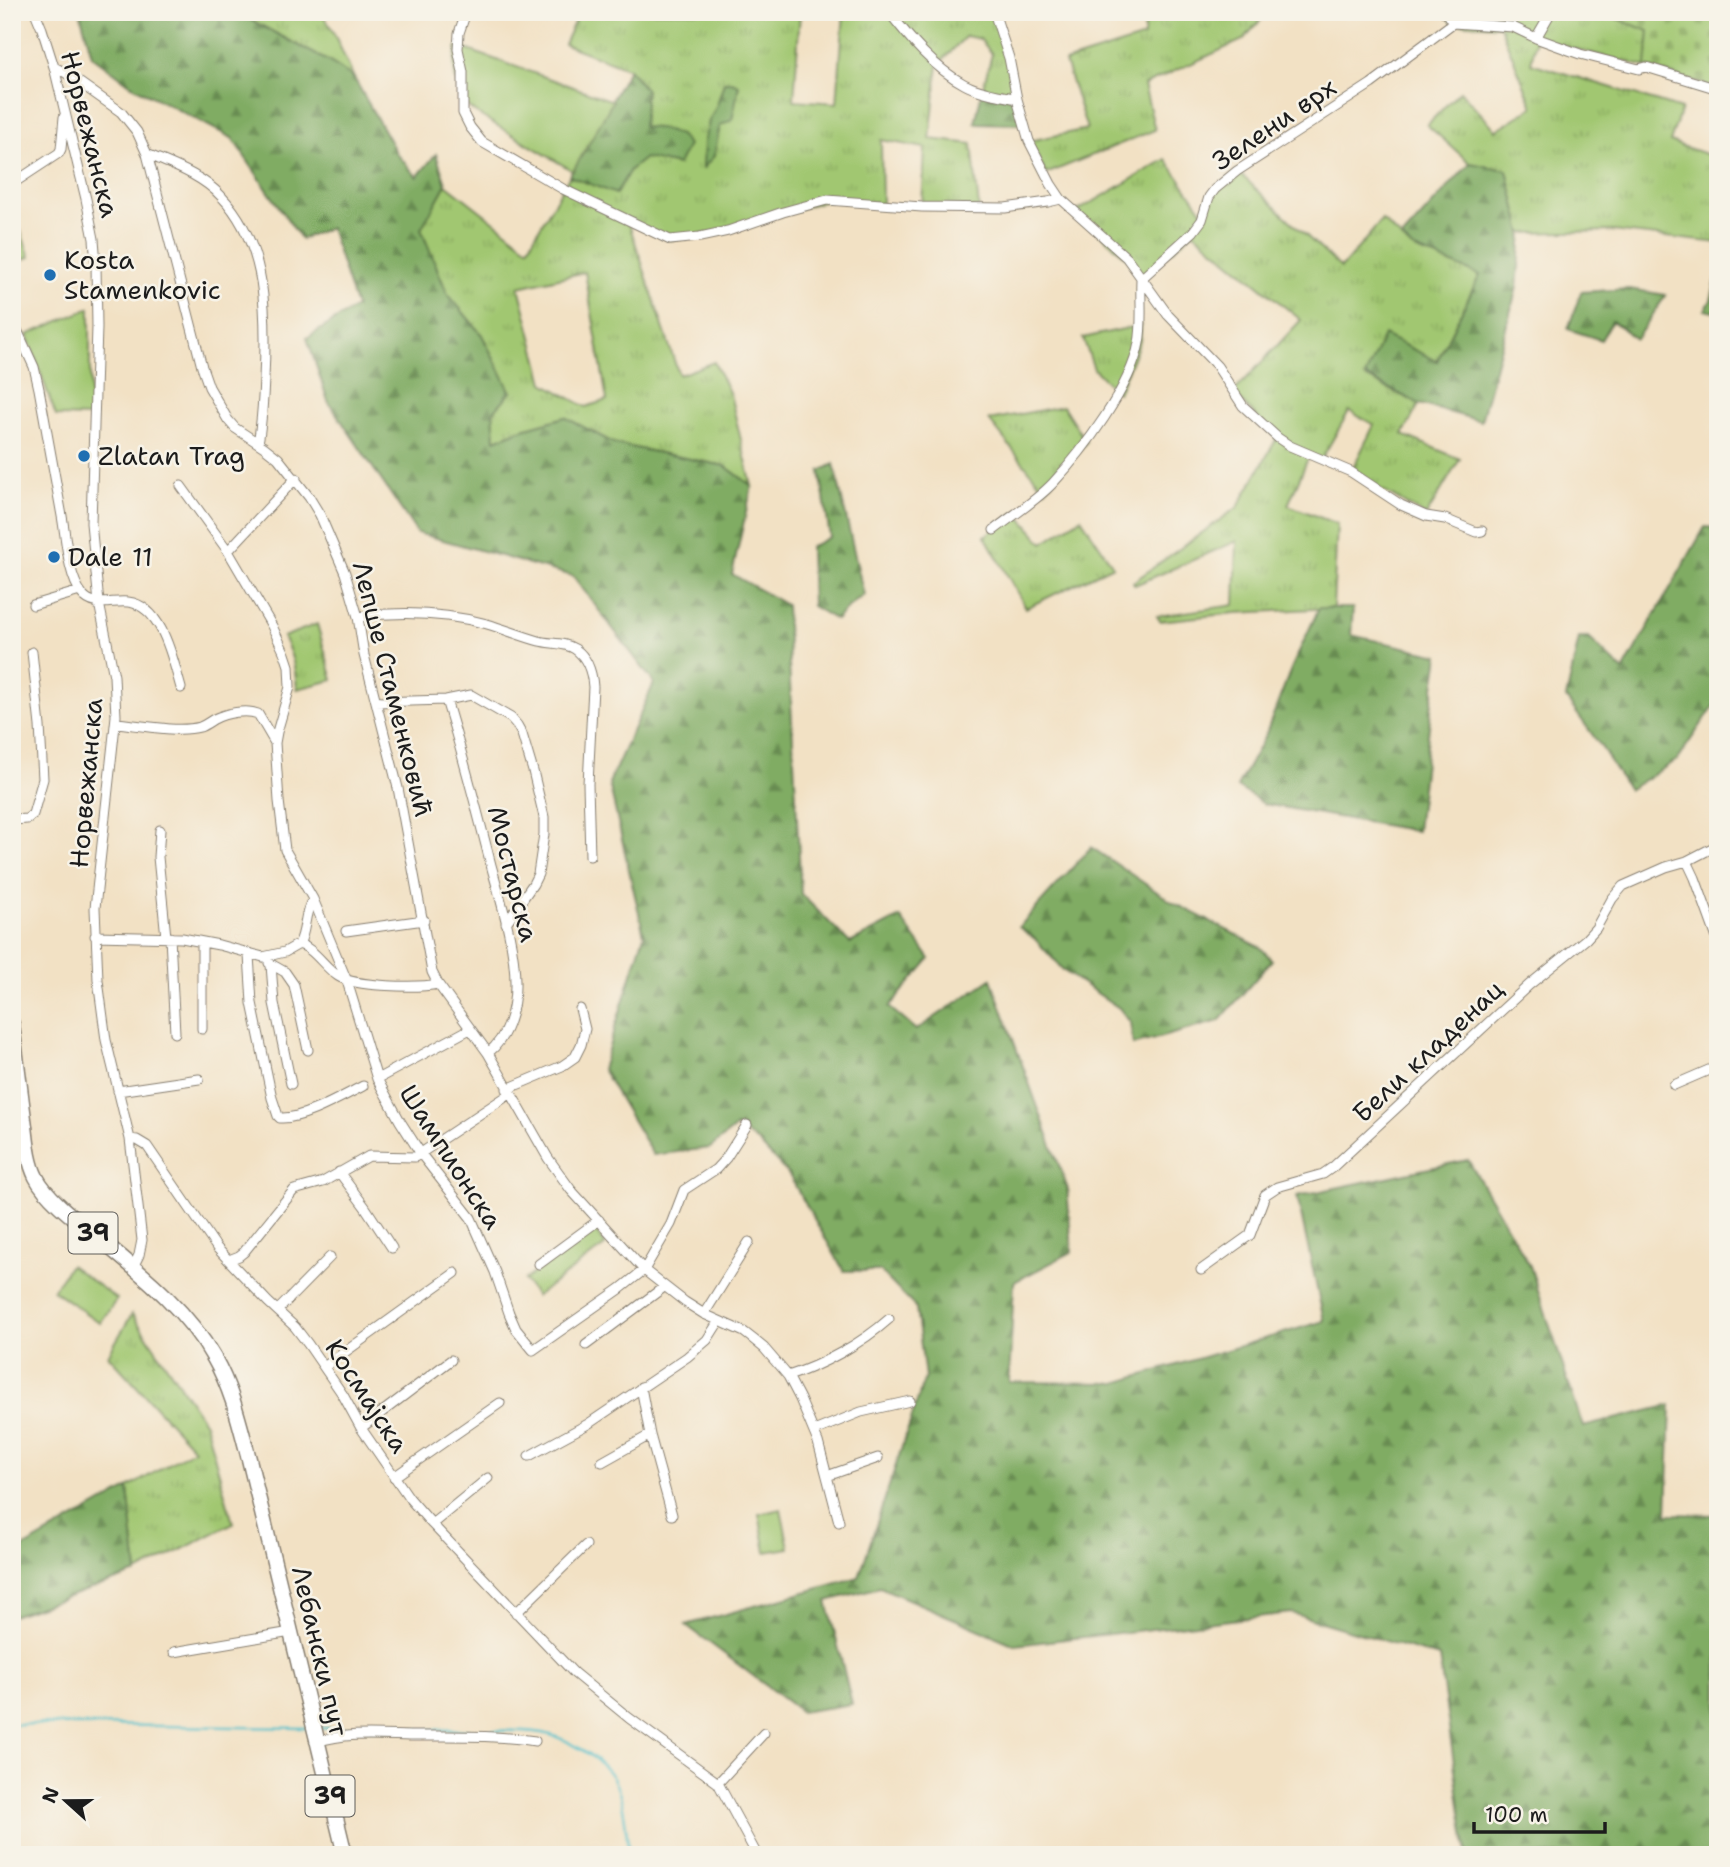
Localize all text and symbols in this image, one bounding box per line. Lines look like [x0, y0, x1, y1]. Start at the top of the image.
street label: Норвежанска [53, 47, 128, 221]
street label: Зелени врх [1205, 69, 1343, 178]
place label: Kosta Stamenkovic [64, 242, 221, 307]
marker: Kosta Stamenkovic [42, 267, 58, 283]
place label: Zlatan Trag [98, 438, 245, 473]
marker: Zlatan Trag [76, 448, 92, 464]
place label: Dale 11 [68, 539, 153, 574]
marker: Dale 11 [46, 549, 62, 565]
street label: Лепше Стаменковић [345, 557, 442, 820]
street label: Норвежанска [61, 697, 110, 869]
street label: Мостарска [480, 802, 547, 945]
street label: Бели кладенац [1344, 971, 1511, 1130]
street label: Шампионска [392, 1078, 511, 1236]
road number: 39 [68, 1212, 118, 1254]
street label: Космајска [318, 1332, 417, 1460]
street label: Лебански пут [284, 1563, 357, 1740]
north arrow [32, 1766, 102, 1836]
road number: 39 [306, 1776, 354, 1816]
text: N [36, 1784, 65, 1807]
scale bar [1474, 1790, 1606, 1834]
text: 100 m [1485, 1801, 1548, 1829]

